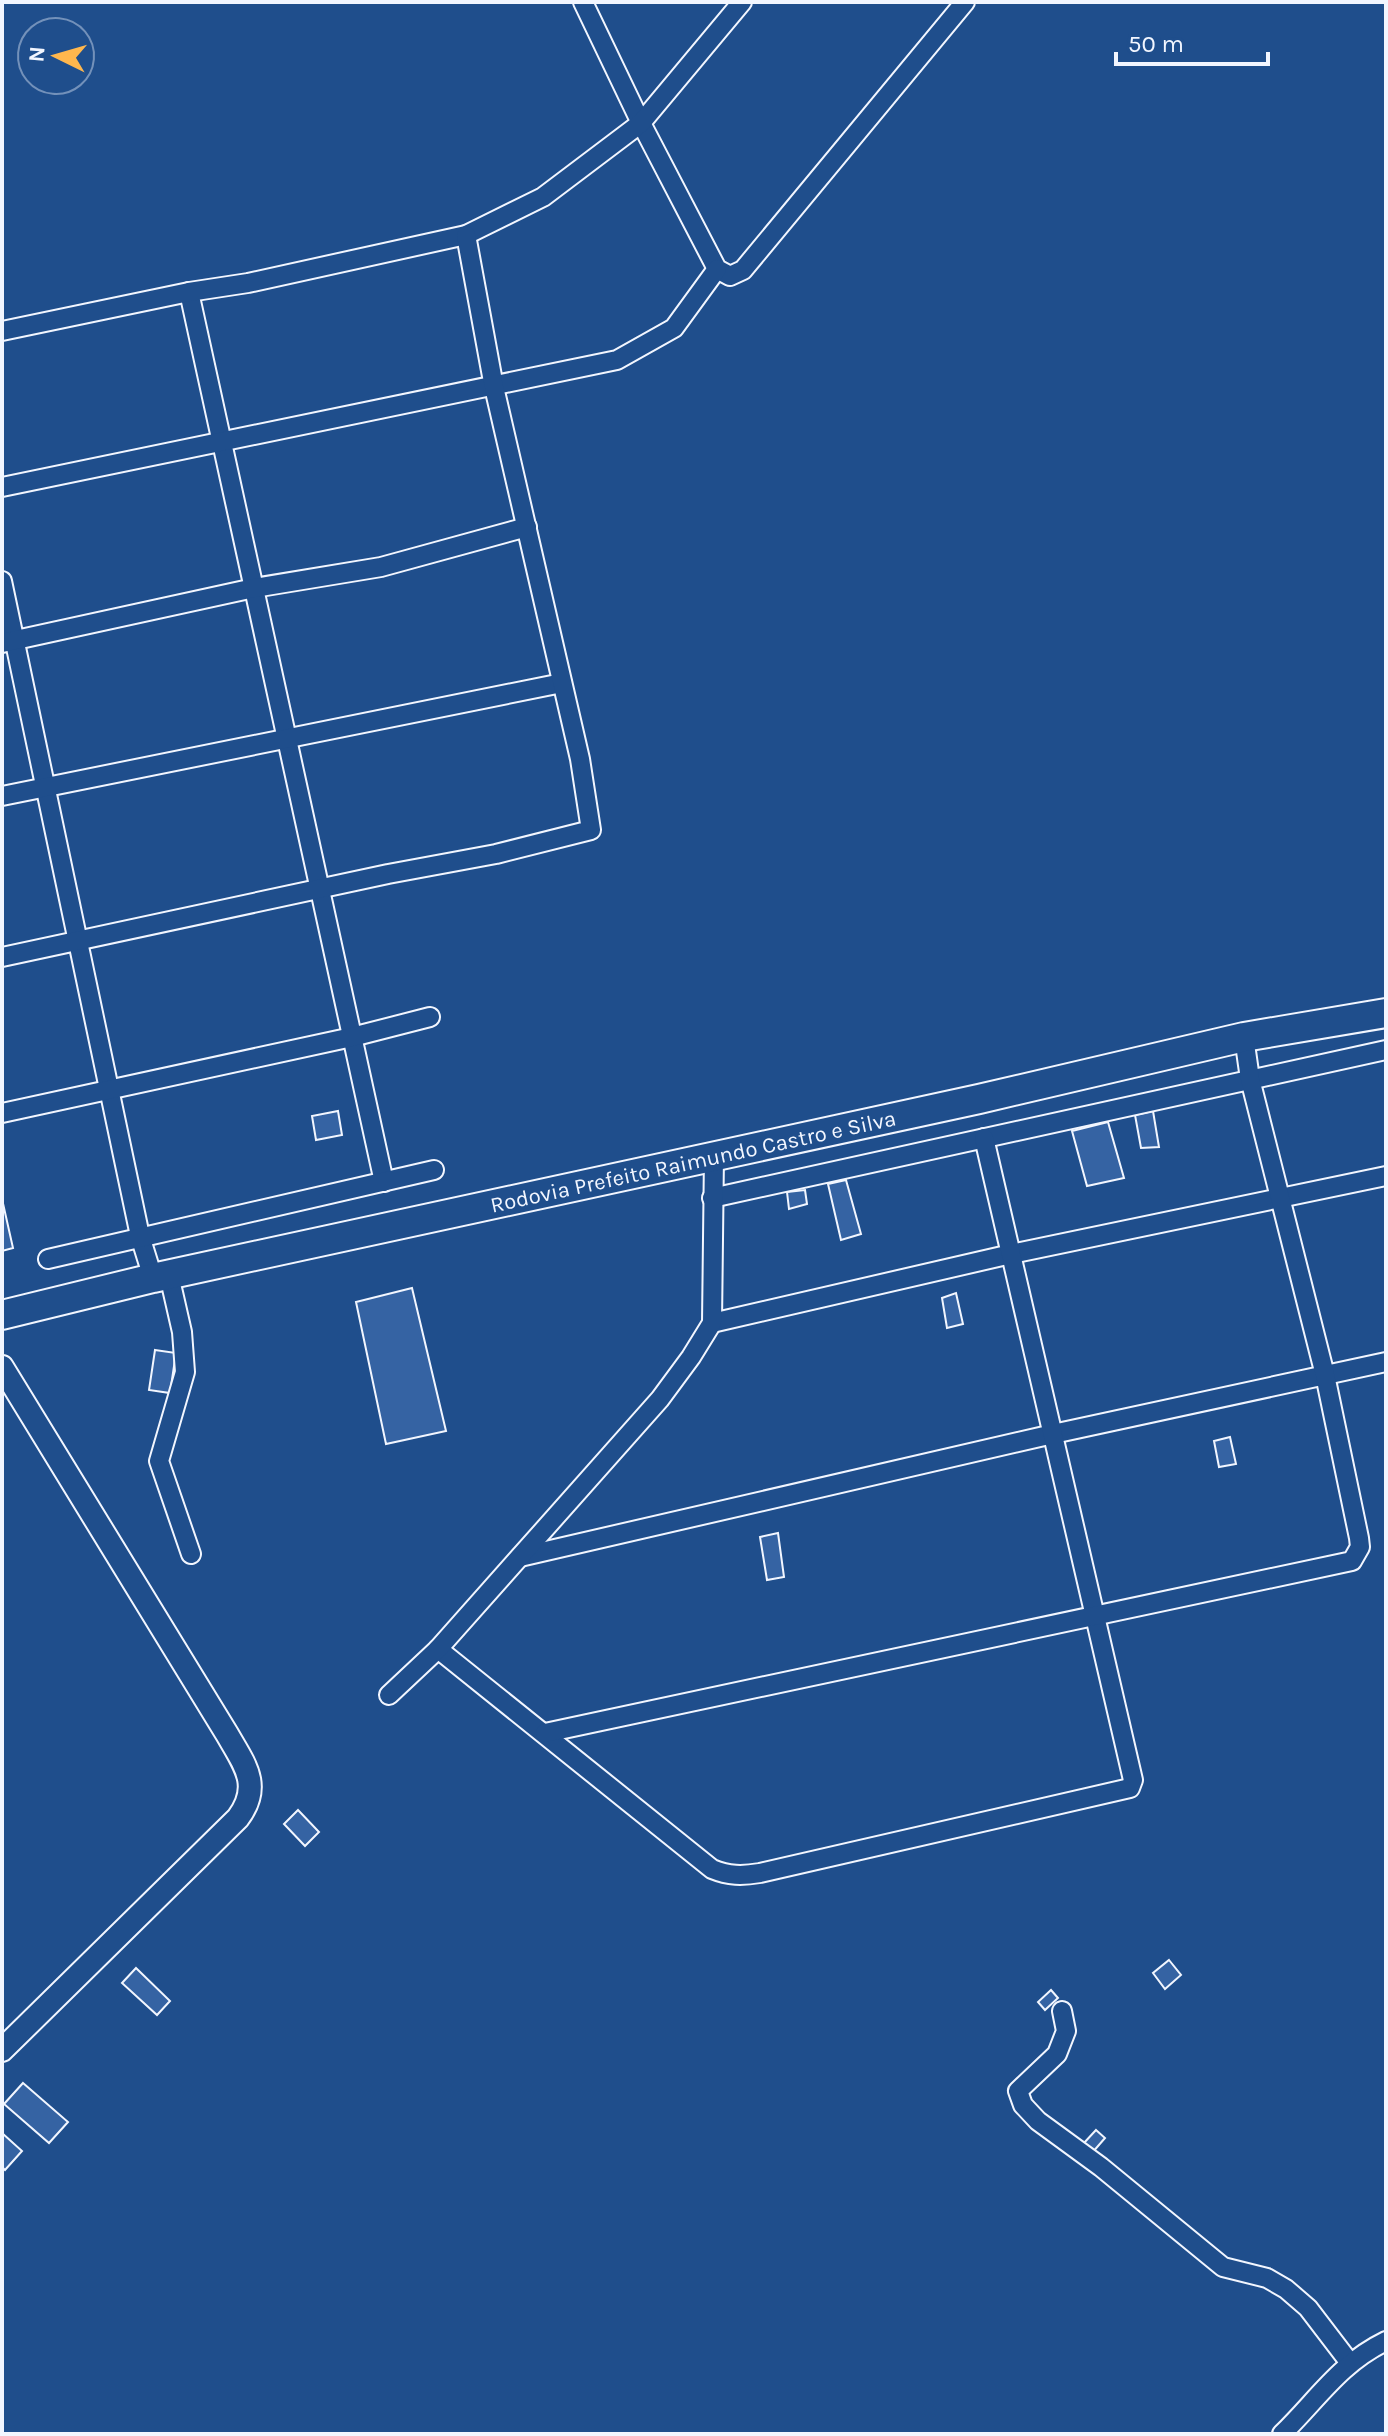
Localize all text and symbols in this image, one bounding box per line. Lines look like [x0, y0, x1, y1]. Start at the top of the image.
north arrow [16, 16, 96, 96]
scale bar [1116, 16, 1268, 66]
text: 50 m [1128, 30, 1184, 58]
text: N [23, 45, 51, 63]
street label: Rodovia Prefeito Raimundo Castro e Silva [488, 1105, 898, 1219]

